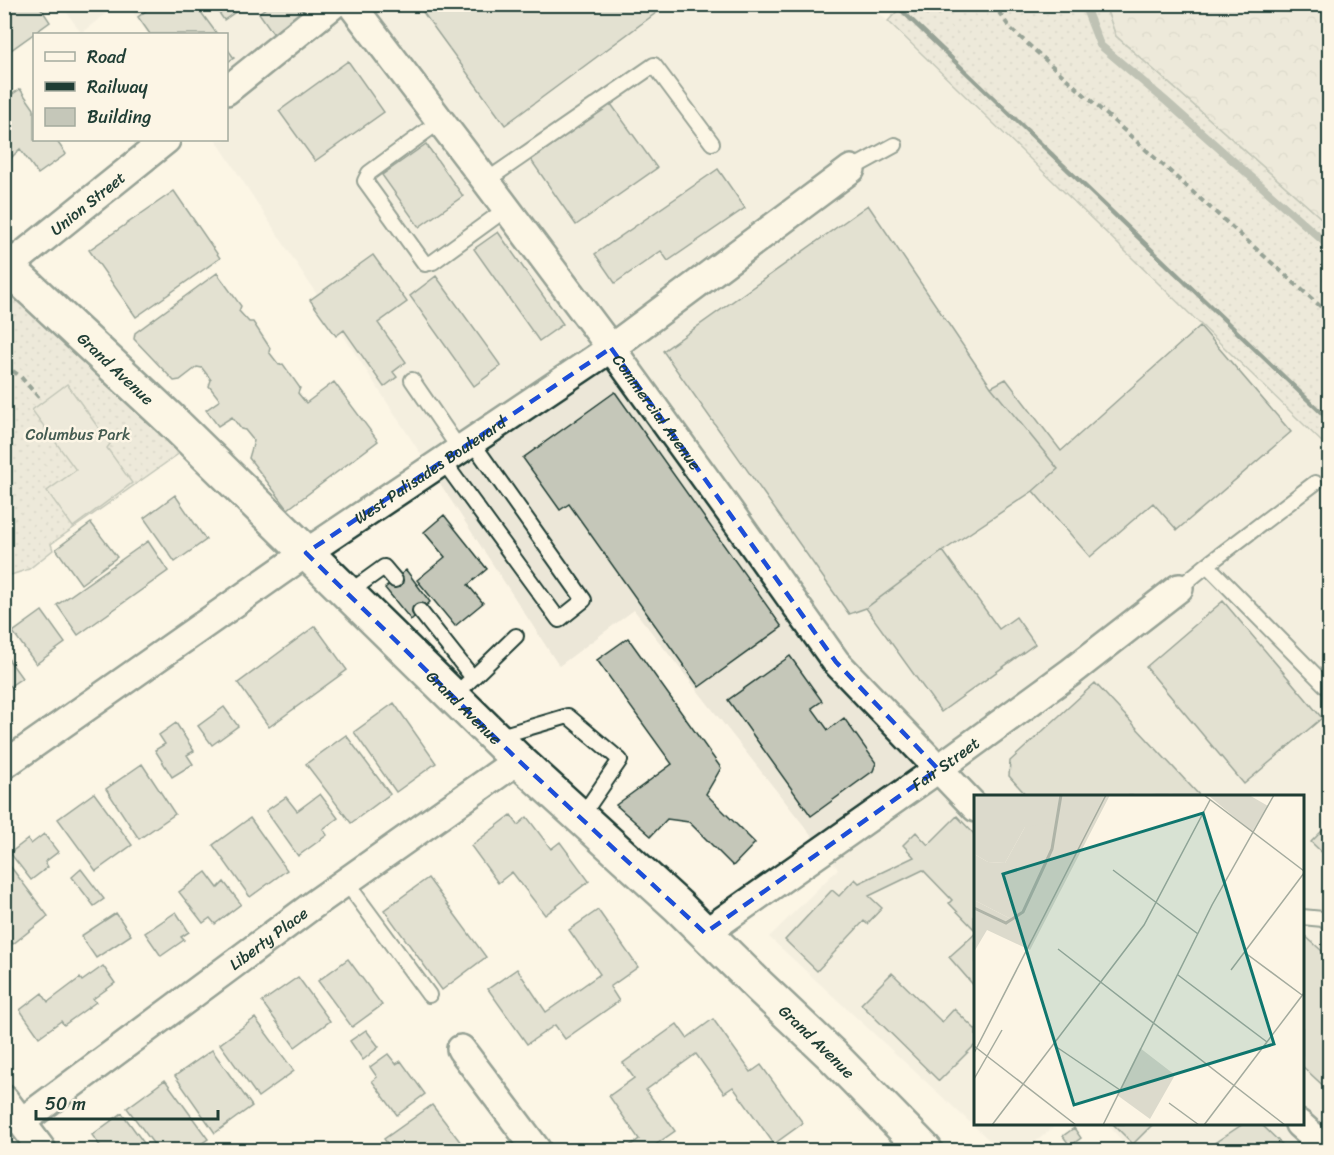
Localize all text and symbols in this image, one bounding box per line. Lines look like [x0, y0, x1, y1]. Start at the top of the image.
legend [33, 33, 228, 141]
text: Road [87, 41, 127, 73]
text: Railway [87, 71, 149, 103]
text: Building [87, 101, 151, 133]
street label: Union Street [43, 163, 132, 243]
street label: Grand Avenue [70, 325, 161, 412]
street label: Commercial Avenue [605, 347, 710, 476]
street label: West Palisades Boulevard [348, 407, 513, 532]
park label: Columbus Park [26, 420, 130, 449]
street label: Grand Avenue [419, 663, 509, 752]
street label: Fair Street [905, 729, 986, 798]
inset map [974, 795, 1304, 1125]
street label: Liberty Place [222, 899, 314, 978]
street label: Grand Avenue [772, 997, 862, 1085]
scale bar [36, 1083, 218, 1121]
text: 50 m [45, 1088, 86, 1120]

